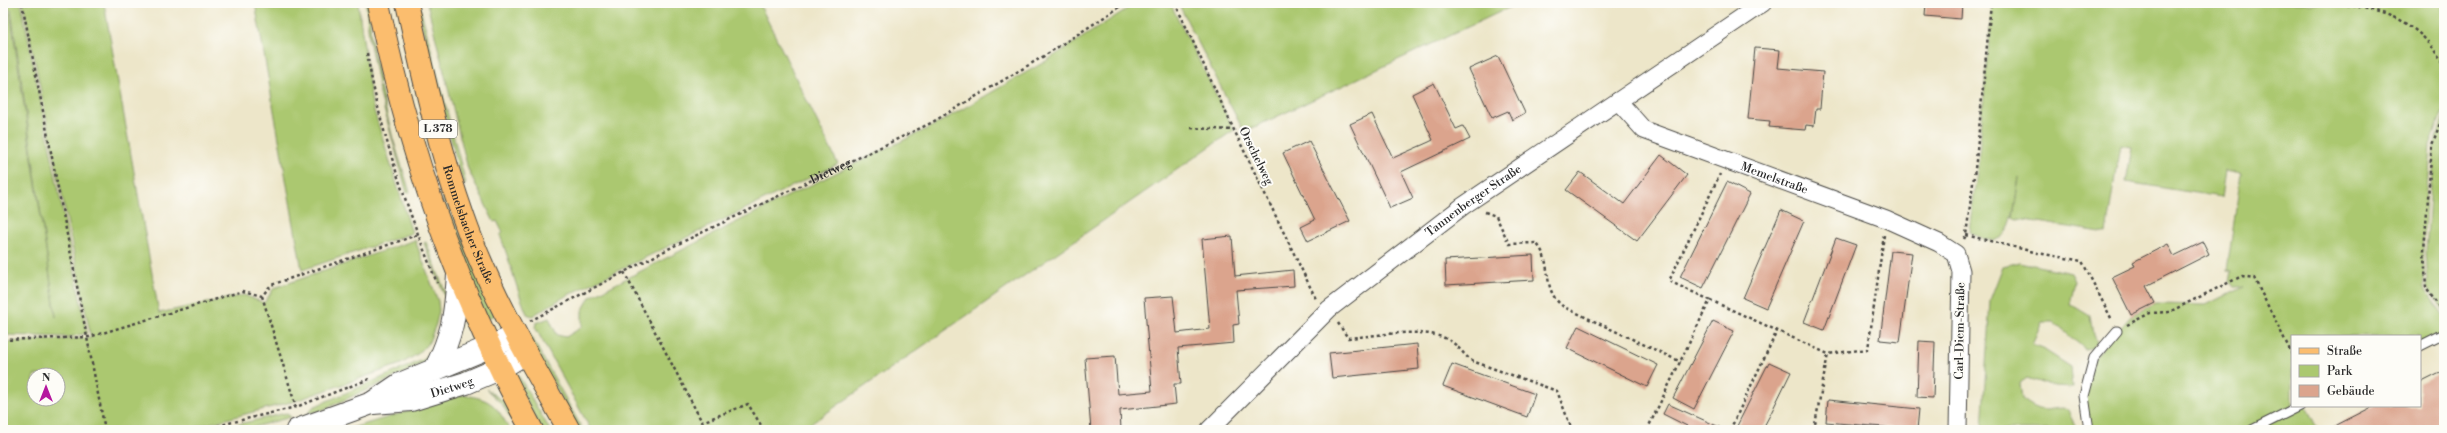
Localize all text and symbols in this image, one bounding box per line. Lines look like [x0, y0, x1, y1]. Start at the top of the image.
road number: L 378 [419, 120, 457, 138]
street label: Orschelweg [1235, 124, 1277, 188]
street label: Dietweg [808, 154, 854, 187]
street label: Memelstraße [1739, 159, 1810, 197]
street label: Tannenberger Straße [1422, 161, 1524, 240]
street label: Rommelsbacher Straße [439, 163, 497, 286]
street label: Carl-Diem-Straße [1952, 282, 1968, 380]
legend [2291, 335, 2421, 407]
text: Straße [2327, 344, 2362, 359]
text: Park [2327, 364, 2353, 379]
north arrow [26, 367, 66, 407]
text: N [42, 371, 51, 385]
street label: Dietweg [429, 373, 476, 401]
text: Gebäude [2327, 384, 2375, 399]

